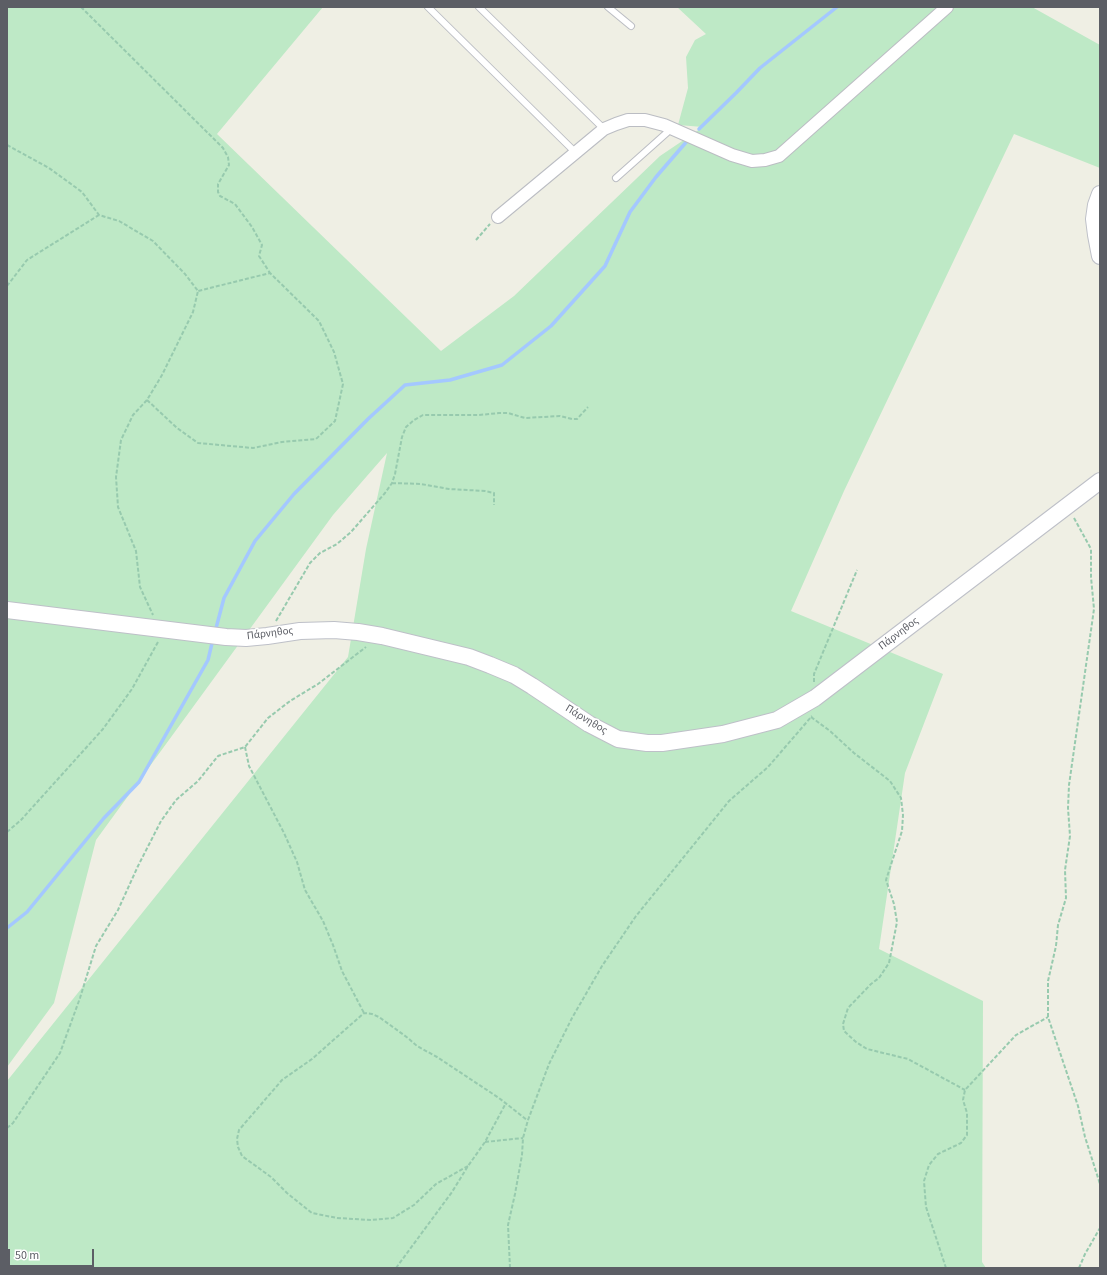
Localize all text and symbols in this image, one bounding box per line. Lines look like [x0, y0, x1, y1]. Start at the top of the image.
street label: Πάρνηθος [876, 615, 922, 653]
street label: Πάρνηθος [246, 625, 294, 643]
street label: Πάρνηθος [563, 702, 609, 738]
scale bar [10, 1241, 96, 1267]
text: 50 m [15, 1247, 39, 1264]

